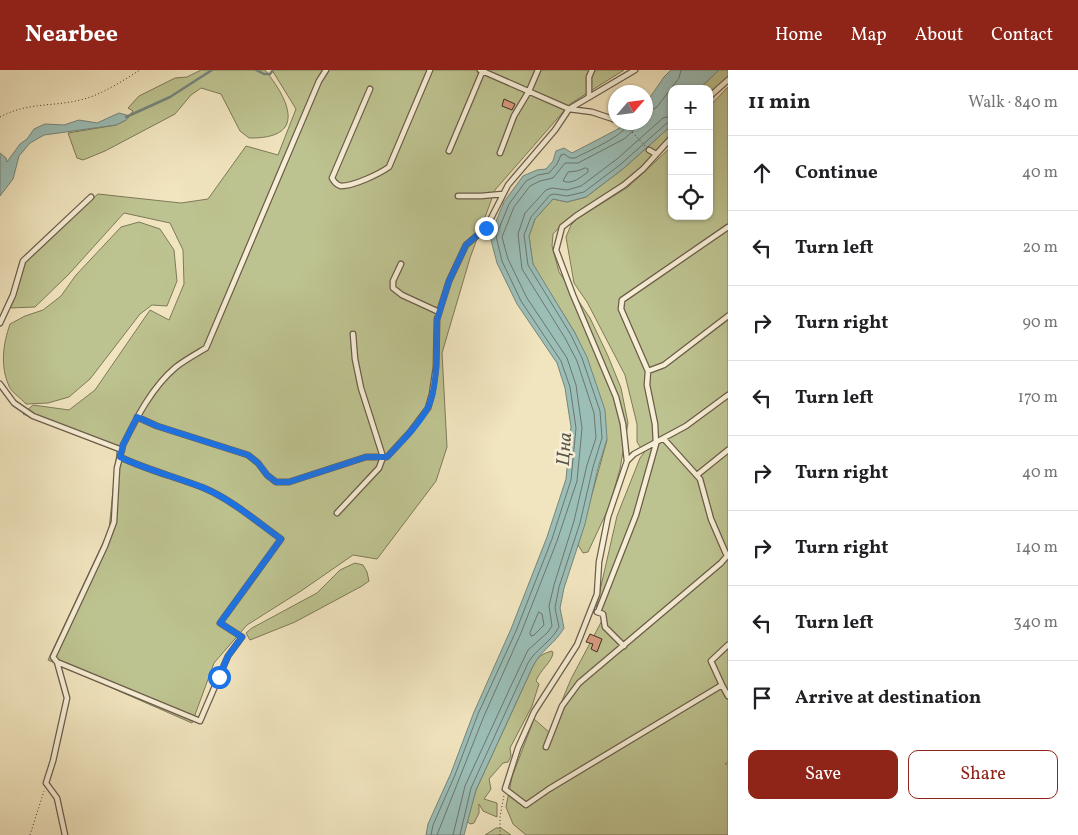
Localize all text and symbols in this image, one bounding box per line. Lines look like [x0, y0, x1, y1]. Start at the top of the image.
text: Nearbee [25, 18, 118, 52]
text: Home [775, 23, 823, 48]
text: Map [851, 23, 887, 48]
text: About [915, 23, 963, 48]
text: Contact [991, 23, 1053, 48]
north arrow [608, 85, 653, 130]
map controls [668, 85, 713, 220]
button: + [668, 85, 713, 130]
text: 11 min [748, 88, 811, 117]
text: Walk · 840 m [968, 92, 1058, 114]
button: − [668, 130, 713, 175]
icon: ahead [748, 159, 776, 187]
text: Continue [795, 160, 878, 186]
text: 40 m [1022, 162, 1058, 184]
button: locate [668, 175, 713, 220]
route end [475, 217, 498, 240]
icon: left [748, 234, 776, 262]
text: Turn left [795, 235, 874, 261]
text: 20 m [1023, 237, 1058, 259]
icon: right [748, 309, 776, 337]
text: Turn right [795, 310, 888, 336]
text: 90 m [1022, 312, 1058, 334]
icon: left [748, 384, 776, 412]
text: Turn left [795, 385, 874, 411]
text: 170 m [1018, 387, 1058, 409]
water label: Цна [551, 431, 579, 467]
icon: right [748, 459, 776, 487]
text: Turn right [795, 460, 888, 486]
text: 40 m [1022, 462, 1058, 484]
icon: right [748, 534, 776, 562]
text: Turn right [795, 535, 888, 561]
text: 140 m [1016, 537, 1058, 559]
icon: left [748, 609, 776, 637]
text: Turn left [795, 610, 874, 636]
text: 340 m [1014, 612, 1058, 634]
route start [208, 666, 231, 689]
icon: arrive [748, 684, 776, 712]
text: Arrive at destination [795, 685, 981, 711]
button: Save [748, 750, 898, 799]
button: Share [908, 750, 1058, 799]

